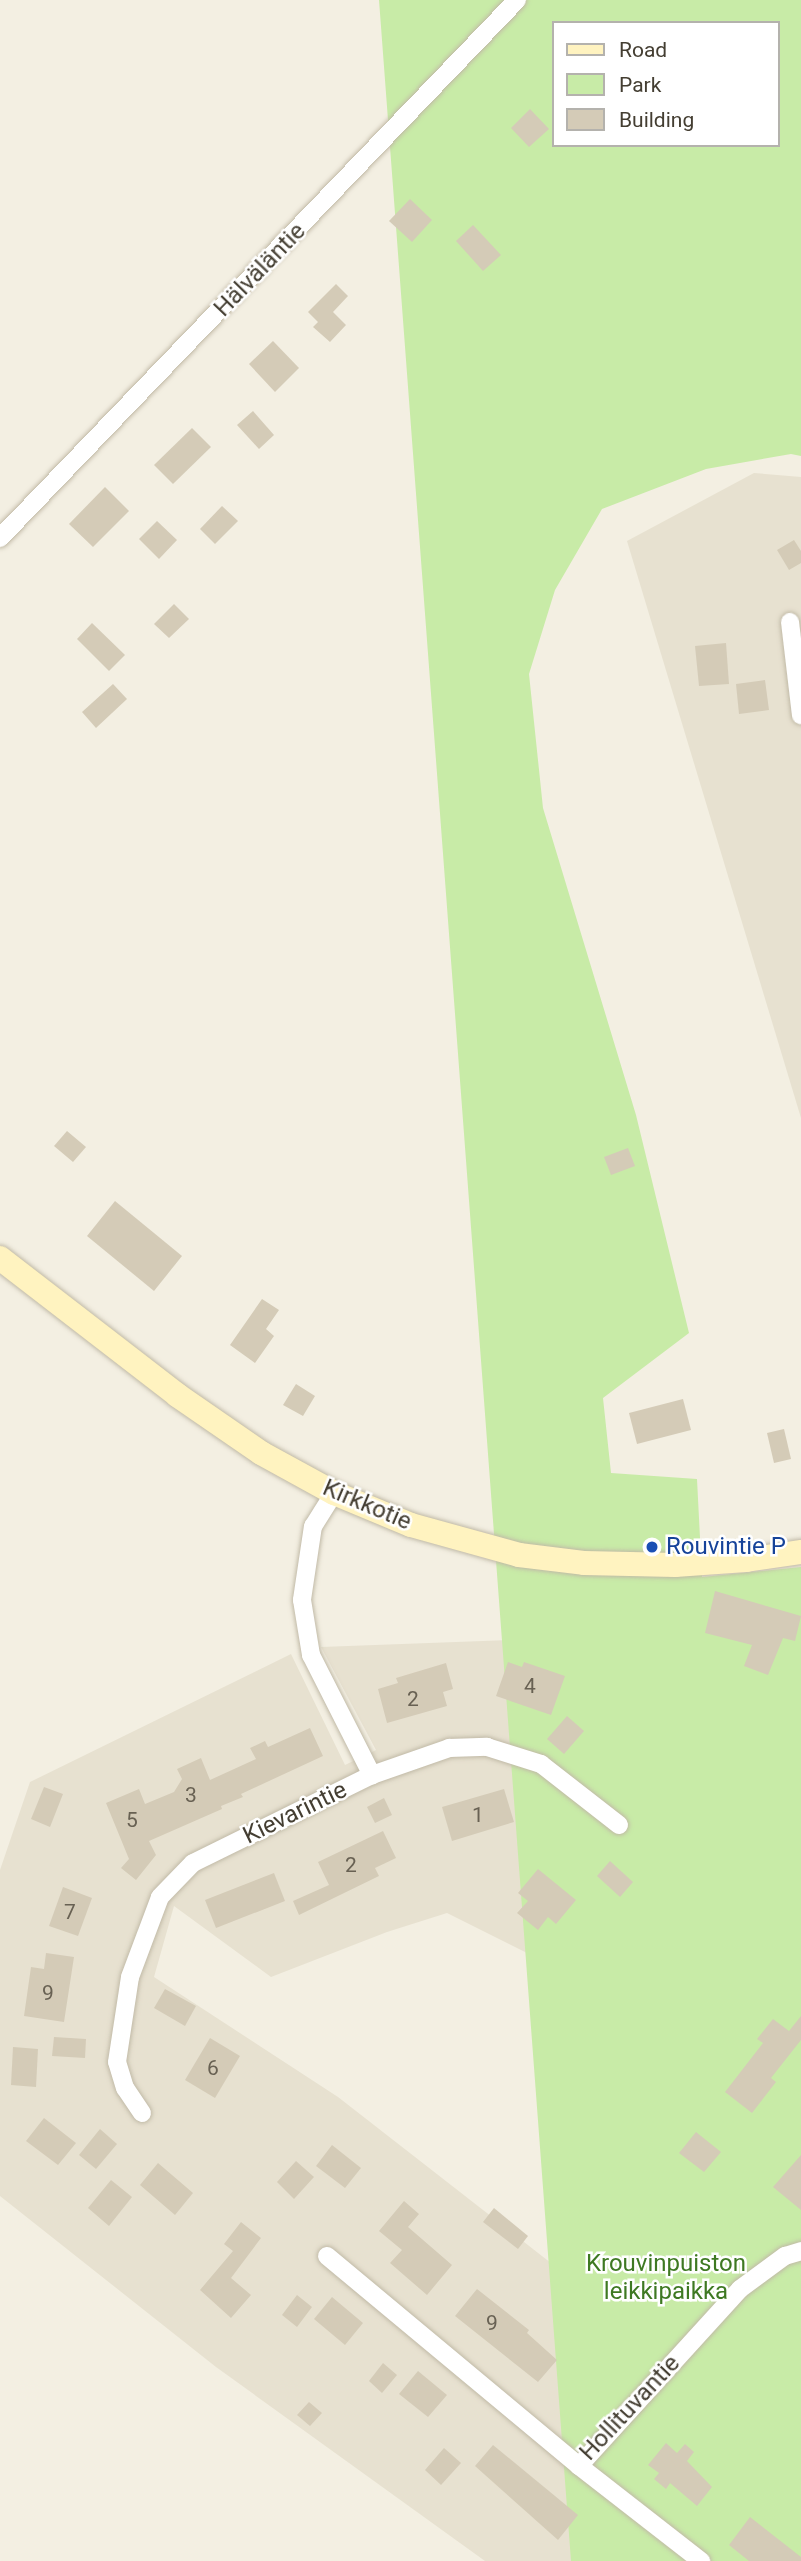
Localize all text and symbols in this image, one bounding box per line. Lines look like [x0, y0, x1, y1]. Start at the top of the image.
legend [552, 21, 780, 147]
text: Road [619, 38, 667, 62]
text: Park [619, 73, 661, 97]
text: Building [619, 108, 694, 132]
street label: Hälväläntie [208, 217, 312, 323]
street label: Kirkkotie [318, 1473, 416, 1537]
place label: Rouvintie P [666, 1533, 786, 1561]
marker: Rouvintie P [644, 1539, 660, 1555]
house number: 4 [524, 1673, 536, 1699]
house number: 2 [407, 1686, 419, 1712]
street label: Kievarintie [239, 1776, 351, 1850]
house number: 3 [185, 1782, 197, 1808]
house number: 1 [472, 1802, 484, 1828]
house number: 5 [126, 1807, 138, 1833]
house number: 2 [345, 1852, 357, 1878]
house number: 7 [64, 1899, 76, 1925]
house number: 9 [42, 1980, 54, 2006]
house number: 6 [207, 2055, 219, 2081]
park label: Krouvinpuiston leikkipaikka [586, 2250, 746, 2306]
house number: 9 [486, 2310, 498, 2336]
street label: Hollituvantie [574, 2349, 686, 2467]

